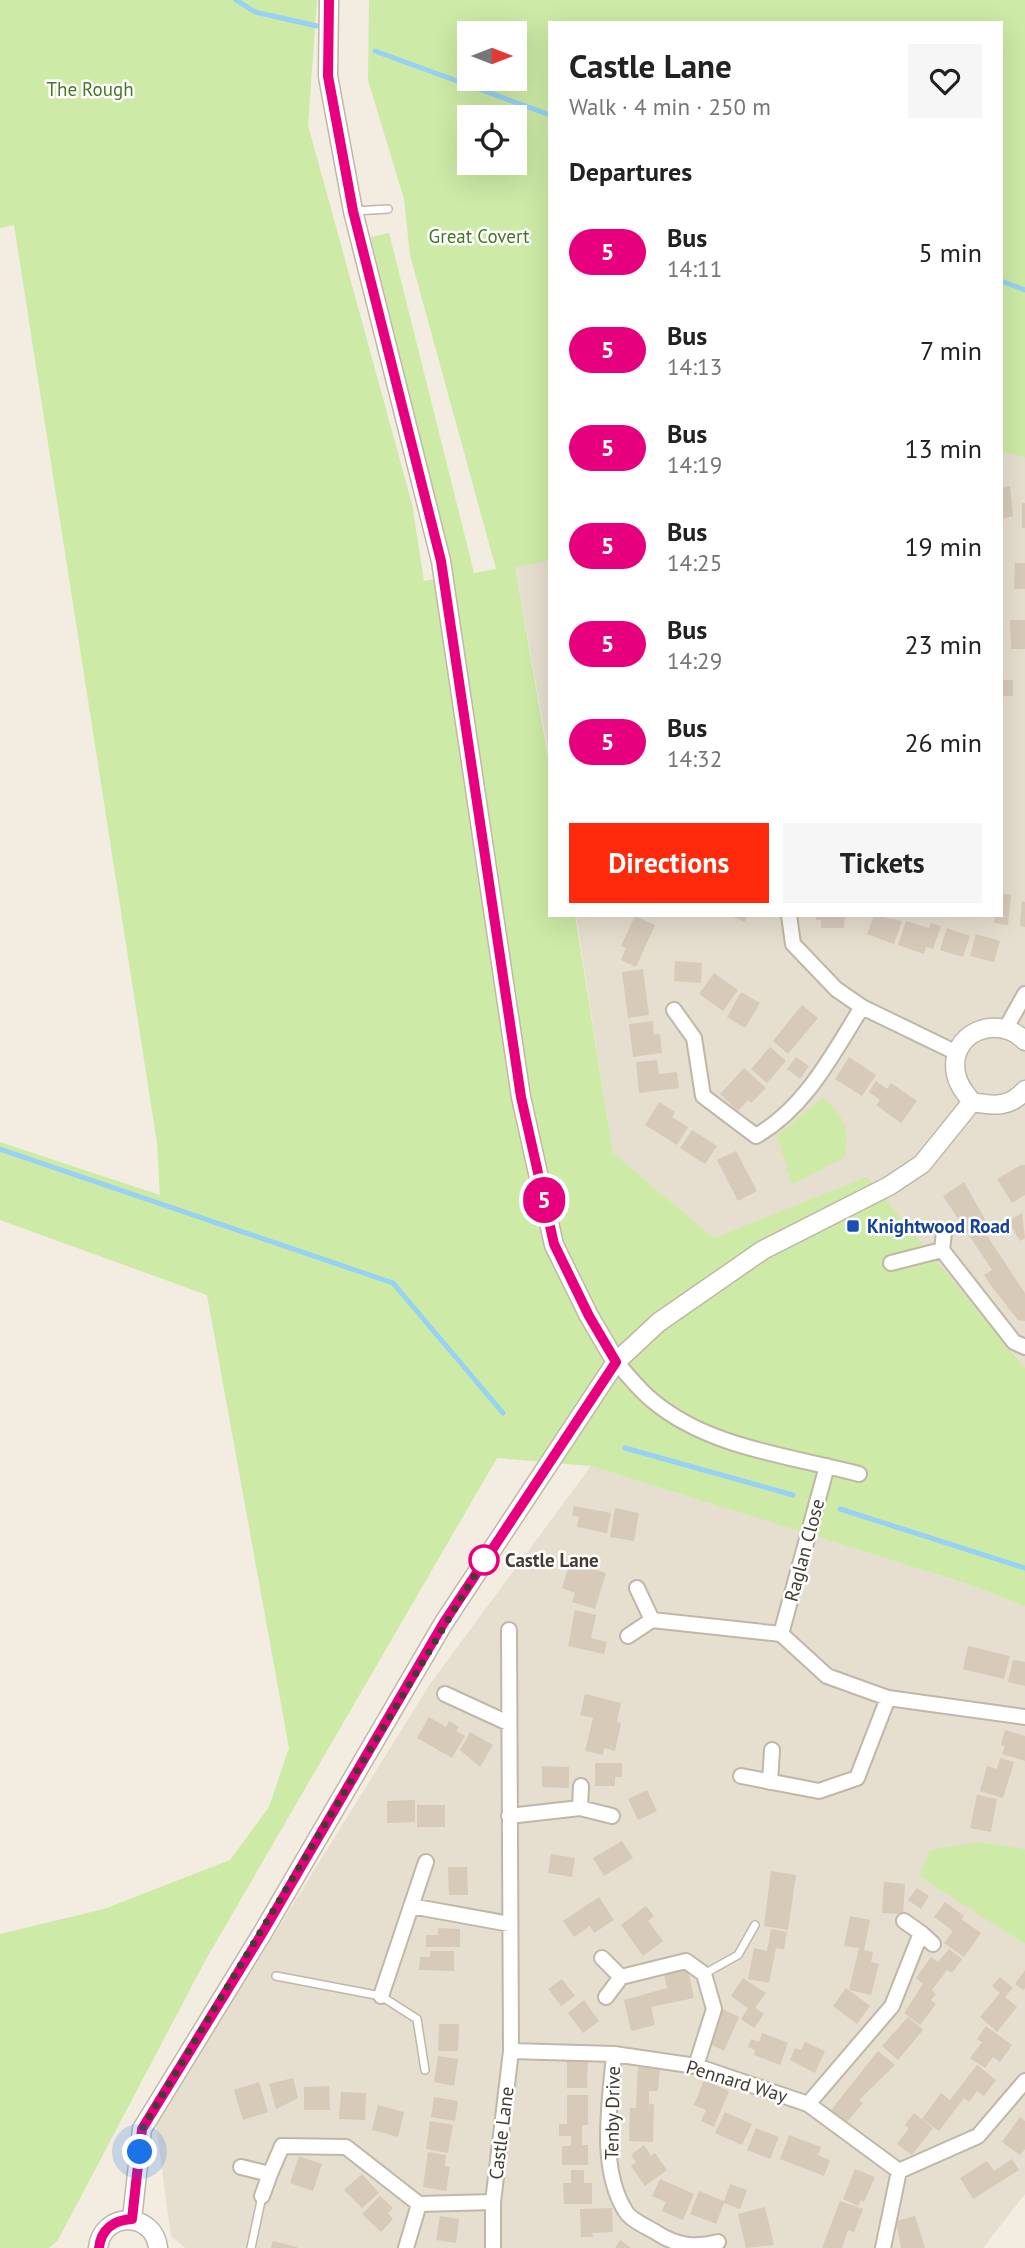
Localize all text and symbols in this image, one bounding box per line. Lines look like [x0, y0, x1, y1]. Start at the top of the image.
north arrow [457, 21, 527, 91]
map controls [457, 21, 527, 175]
text: Castle Lane [569, 44, 732, 87]
button: heart [908, 44, 982, 118]
park label: The Rough [46, 77, 134, 101]
text: Walk · 4 min · 250 m [569, 92, 771, 121]
button: locate [457, 105, 527, 175]
text: Departures [569, 155, 692, 188]
text: Bus [667, 221, 707, 254]
park label: Great Covert [429, 224, 530, 248]
text: 5 [601, 236, 614, 267]
text: 5 min [919, 236, 982, 269]
text: 14:11 [667, 254, 722, 283]
text: Bus [667, 319, 707, 352]
text: 5 [601, 334, 614, 365]
text: 7 min [920, 334, 982, 367]
text: 14:13 [667, 352, 722, 381]
text: Bus [667, 417, 707, 450]
text: 5 [601, 432, 614, 463]
text: 13 min [904, 432, 982, 465]
text: 14:19 [667, 450, 722, 479]
text: Bus [667, 515, 707, 548]
text: 5 [601, 530, 614, 561]
text: 19 min [904, 530, 982, 563]
text: 14:25 [667, 548, 722, 577]
text: Bus [667, 613, 707, 646]
text: 5 [601, 628, 614, 659]
text: 23 min [904, 628, 982, 661]
text: 14:29 [667, 646, 722, 675]
text: Bus [667, 711, 707, 744]
text: 5 [601, 726, 614, 757]
text: 26 min [904, 726, 982, 759]
text: 14:32 [667, 744, 722, 773]
button: Directions [569, 823, 769, 903]
button: Tickets [783, 823, 982, 903]
line badge: 5 [521, 1177, 567, 1223]
text: 5 [537, 1184, 551, 1215]
place label: Knightwood Road [867, 1214, 1010, 1238]
marker: Knightwood Road [845, 1218, 861, 1234]
street label: Raglan Close [779, 1496, 829, 1604]
marker: Castle Lane [469, 1545, 499, 1575]
place label: Castle Lane [505, 1548, 599, 1572]
street label: Pennard Way [684, 2054, 791, 2108]
street label: Tenby Drive [599, 2066, 625, 2160]
street label: Castle Lane [483, 2085, 519, 2181]
your location [122, 2134, 157, 2169]

